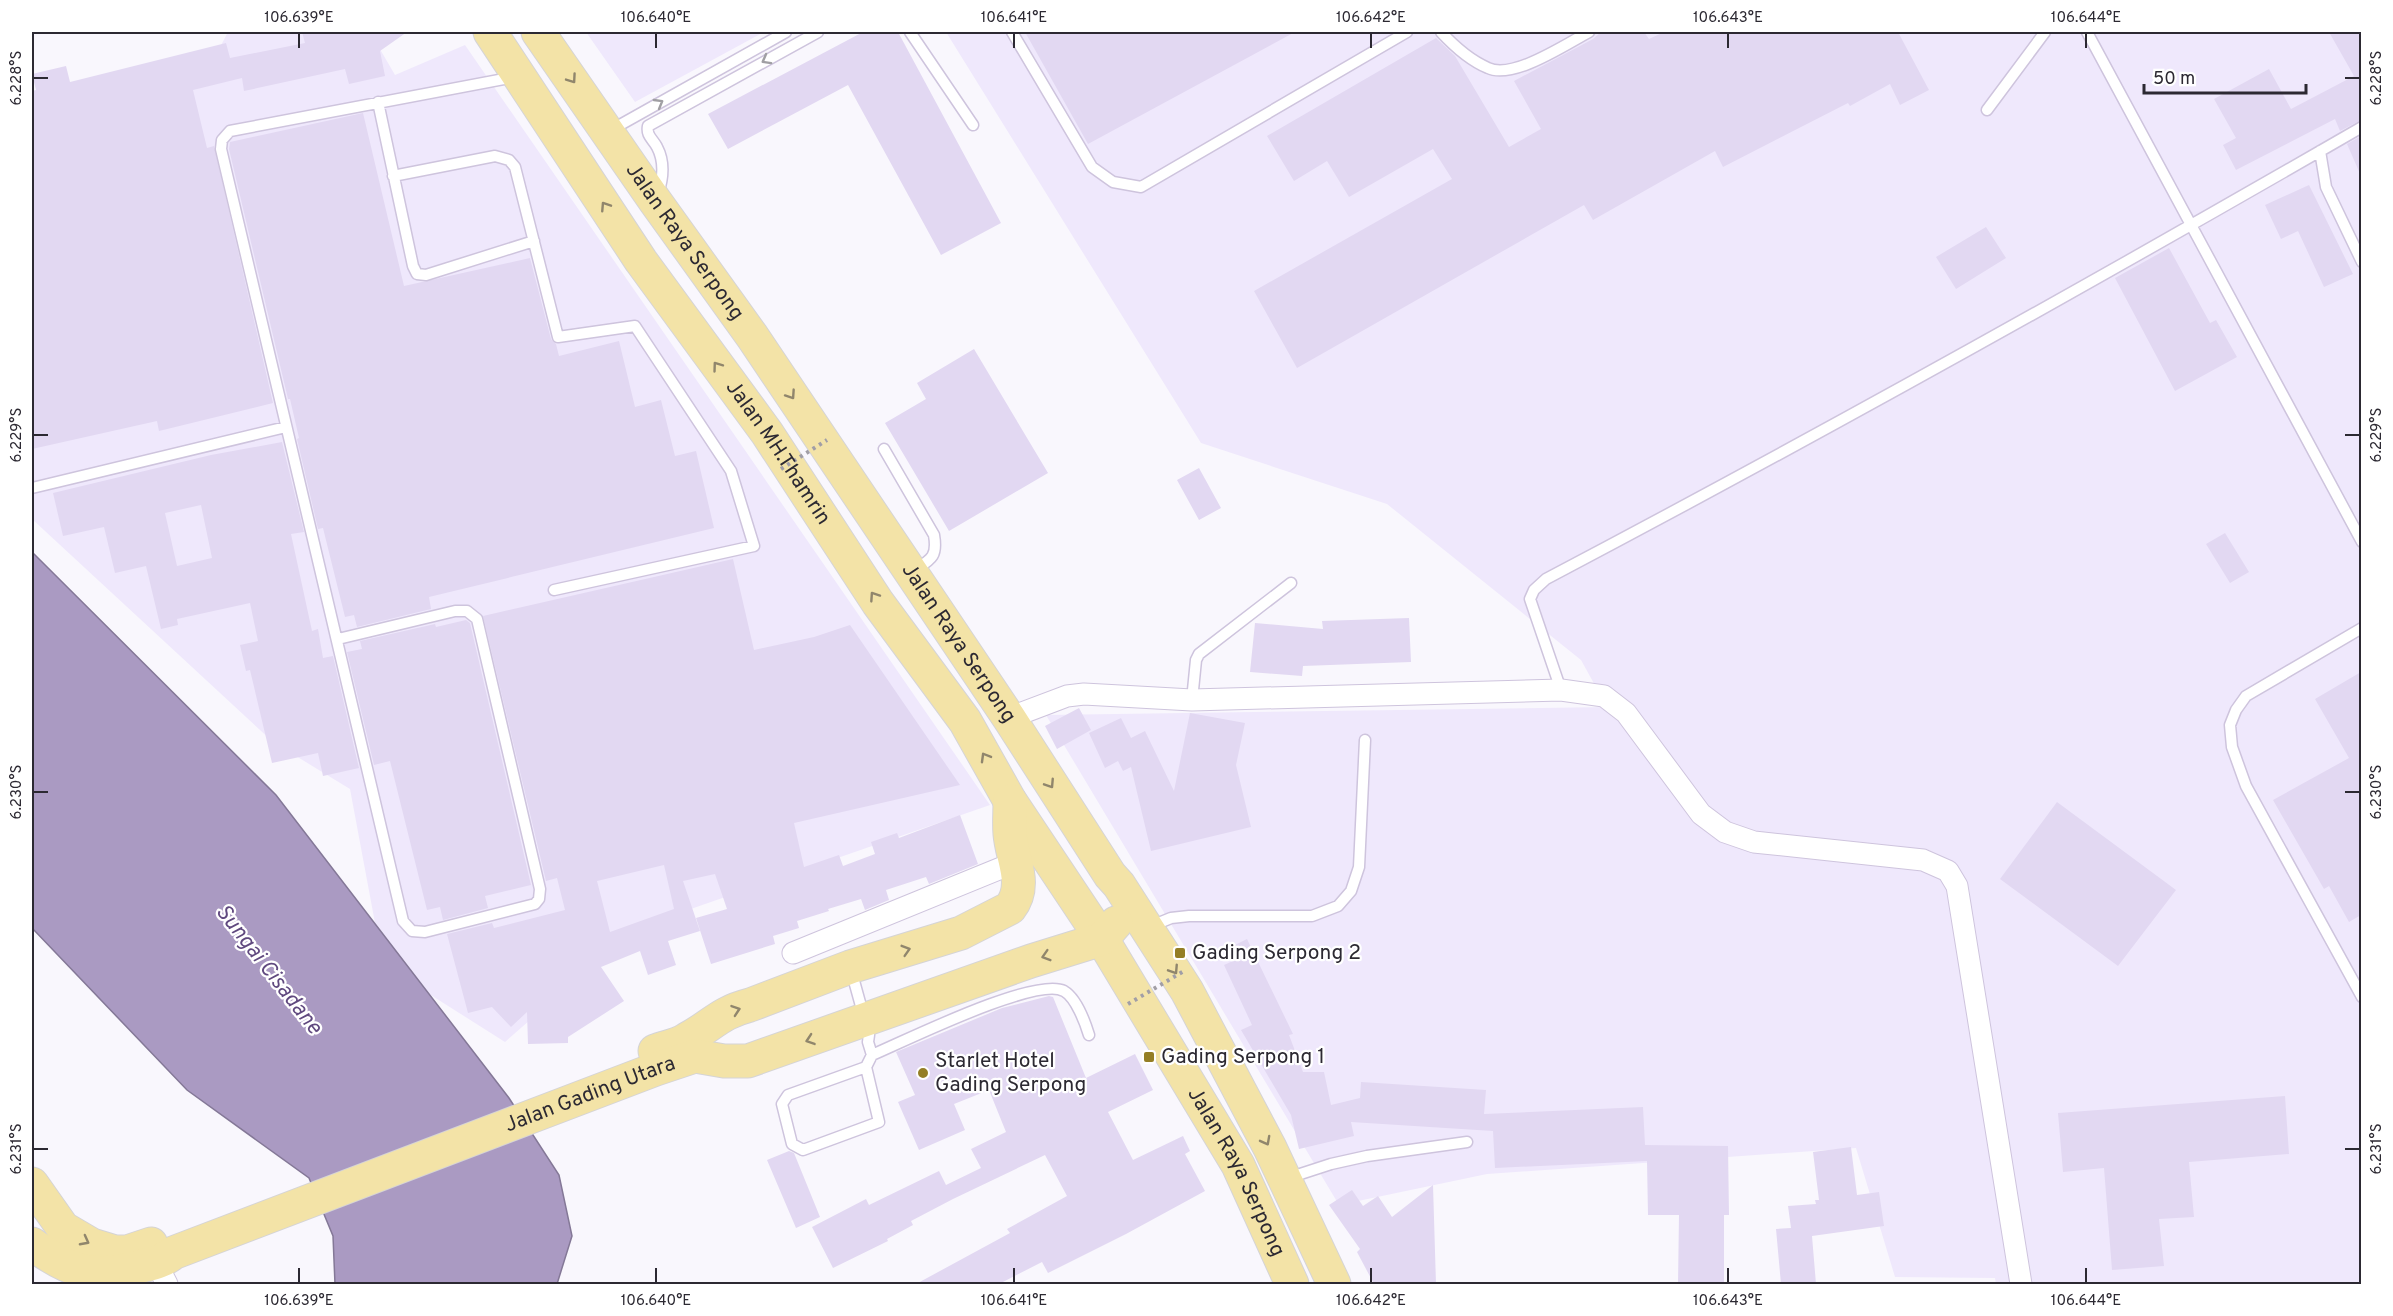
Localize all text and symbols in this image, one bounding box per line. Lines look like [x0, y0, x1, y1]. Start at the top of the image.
text: 106.639°E [264, 9, 334, 28]
text: 106.640°E [621, 9, 691, 28]
text: 106.641°E [981, 9, 1047, 28]
text: 106.642°E [1336, 9, 1406, 28]
text: 106.643°E [1693, 9, 1763, 28]
text: 106.644°E [2051, 9, 2121, 28]
text: 6.228°S [8, 51, 27, 105]
text: 6.228°S [2368, 51, 2387, 105]
one-way arrow [762, 53, 773, 64]
scale bar [2144, 57, 2306, 95]
text: 50 m [2153, 68, 2195, 91]
one-way arrow [564, 73, 575, 84]
one-way arrow [653, 99, 664, 110]
street label: Jalan Raya Serpong [619, 158, 750, 326]
one-way arrow [601, 202, 612, 213]
one-way arrow [714, 361, 725, 372]
street label: Jalan MH.Thamrin [719, 375, 837, 530]
one-way arrow [783, 388, 794, 399]
text: 6.229°S [8, 408, 27, 462]
text: 6.229°S [2368, 408, 2387, 462]
street label: Jalan Raya Serpong [895, 558, 1022, 728]
one-way arrow [870, 592, 881, 603]
one-way arrow [981, 752, 992, 763]
text: 6.230°S [8, 764, 27, 820]
text: 6.230°S [2368, 764, 2387, 820]
one-way arrow [1043, 777, 1054, 788]
water label: Sungai Cisadane [209, 900, 328, 1041]
place label: Gading Serpong 2 [1192, 940, 1361, 967]
one-way arrow [900, 945, 911, 957]
marker: Gading Serpong 2 [1173, 946, 1187, 960]
one-way arrow [1041, 949, 1052, 961]
one-way arrow [1166, 963, 1177, 974]
one-way arrow [730, 1004, 741, 1017]
one-way arrow [805, 1033, 816, 1046]
place label: Gading Serpong 1 [1161, 1044, 1325, 1071]
place label: Starlet Hotel Gading Serpong [935, 1048, 1086, 1099]
street label: Jalan Gading Utara [501, 1050, 679, 1139]
marker: Gading Serpong 1 [1142, 1050, 1156, 1064]
marker: Starlet Hotel Gading Serpong [916, 1066, 930, 1080]
street label: Jalan Raya Serpong [1181, 1083, 1291, 1261]
text: 6.231°S [8, 1123, 27, 1175]
text: 6.231°S [2368, 1123, 2387, 1175]
one-way arrow [1259, 1135, 1271, 1146]
one-way arrow [79, 1234, 90, 1245]
text: 106.639°E [264, 1292, 334, 1311]
text: 106.640°E [621, 1292, 691, 1311]
text: 106.641°E [981, 1292, 1047, 1311]
text: 106.642°E [1336, 1292, 1406, 1311]
text: 106.643°E [1693, 1292, 1763, 1311]
text: 106.644°E [2051, 1292, 2121, 1311]

